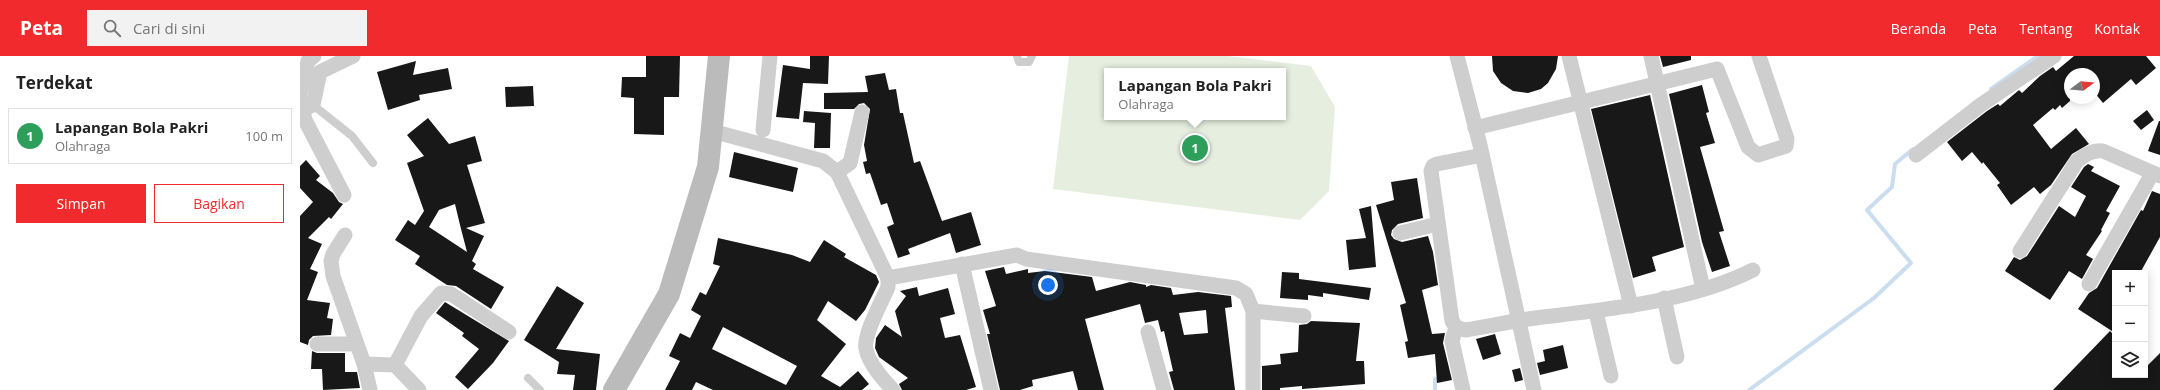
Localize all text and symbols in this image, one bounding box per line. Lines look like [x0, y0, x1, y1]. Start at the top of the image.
search box [87, 10, 367, 46]
text: Peta [20, 15, 63, 41]
icon: search [101, 17, 123, 39]
text: Cari di sini [133, 18, 205, 38]
text: Beranda [1891, 19, 1946, 38]
text: Peta [1968, 19, 1997, 38]
text: Tentang [2019, 19, 2072, 38]
text: Kontak [2094, 19, 2140, 38]
popup [1104, 68, 1286, 120]
north arrow [2064, 68, 2100, 104]
text: Terdekat [16, 71, 93, 94]
text: Lapangan Bola Pakri [1118, 75, 1272, 95]
text: Olahraga [1118, 95, 1174, 113]
text: Lapangan Bola Pakri [55, 117, 208, 137]
text: 1 [26, 127, 34, 145]
text: 100 m [245, 127, 283, 145]
pin: 1 [1182, 133, 1208, 163]
text: Olahraga [55, 137, 110, 155]
button: Simpan [16, 184, 146, 223]
button: Bagikan [154, 184, 284, 223]
map controls [2112, 270, 2148, 378]
button: + [2112, 270, 2148, 306]
your location [1038, 275, 1058, 295]
button: − [2112, 306, 2148, 342]
button: layers [2112, 342, 2148, 378]

